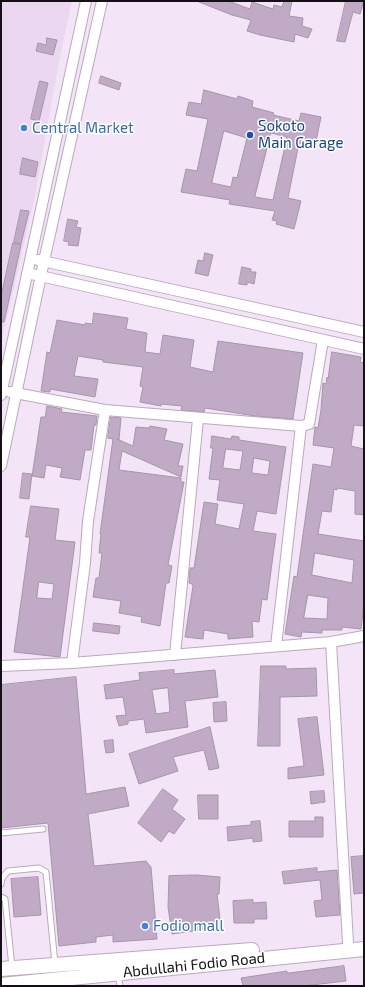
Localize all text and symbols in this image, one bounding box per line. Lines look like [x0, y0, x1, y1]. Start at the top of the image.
place label: Sokoto Main Garage [258, 117, 343, 152]
place label: Central Market [32, 119, 134, 137]
marker: Central Market [19, 123, 29, 133]
marker: Sokoto Main Garage [245, 130, 255, 140]
place label: Fodio mall [153, 917, 224, 935]
marker: Fodio mall [140, 921, 150, 931]
street label: Abdullahi Fodio Road [122, 949, 266, 981]

